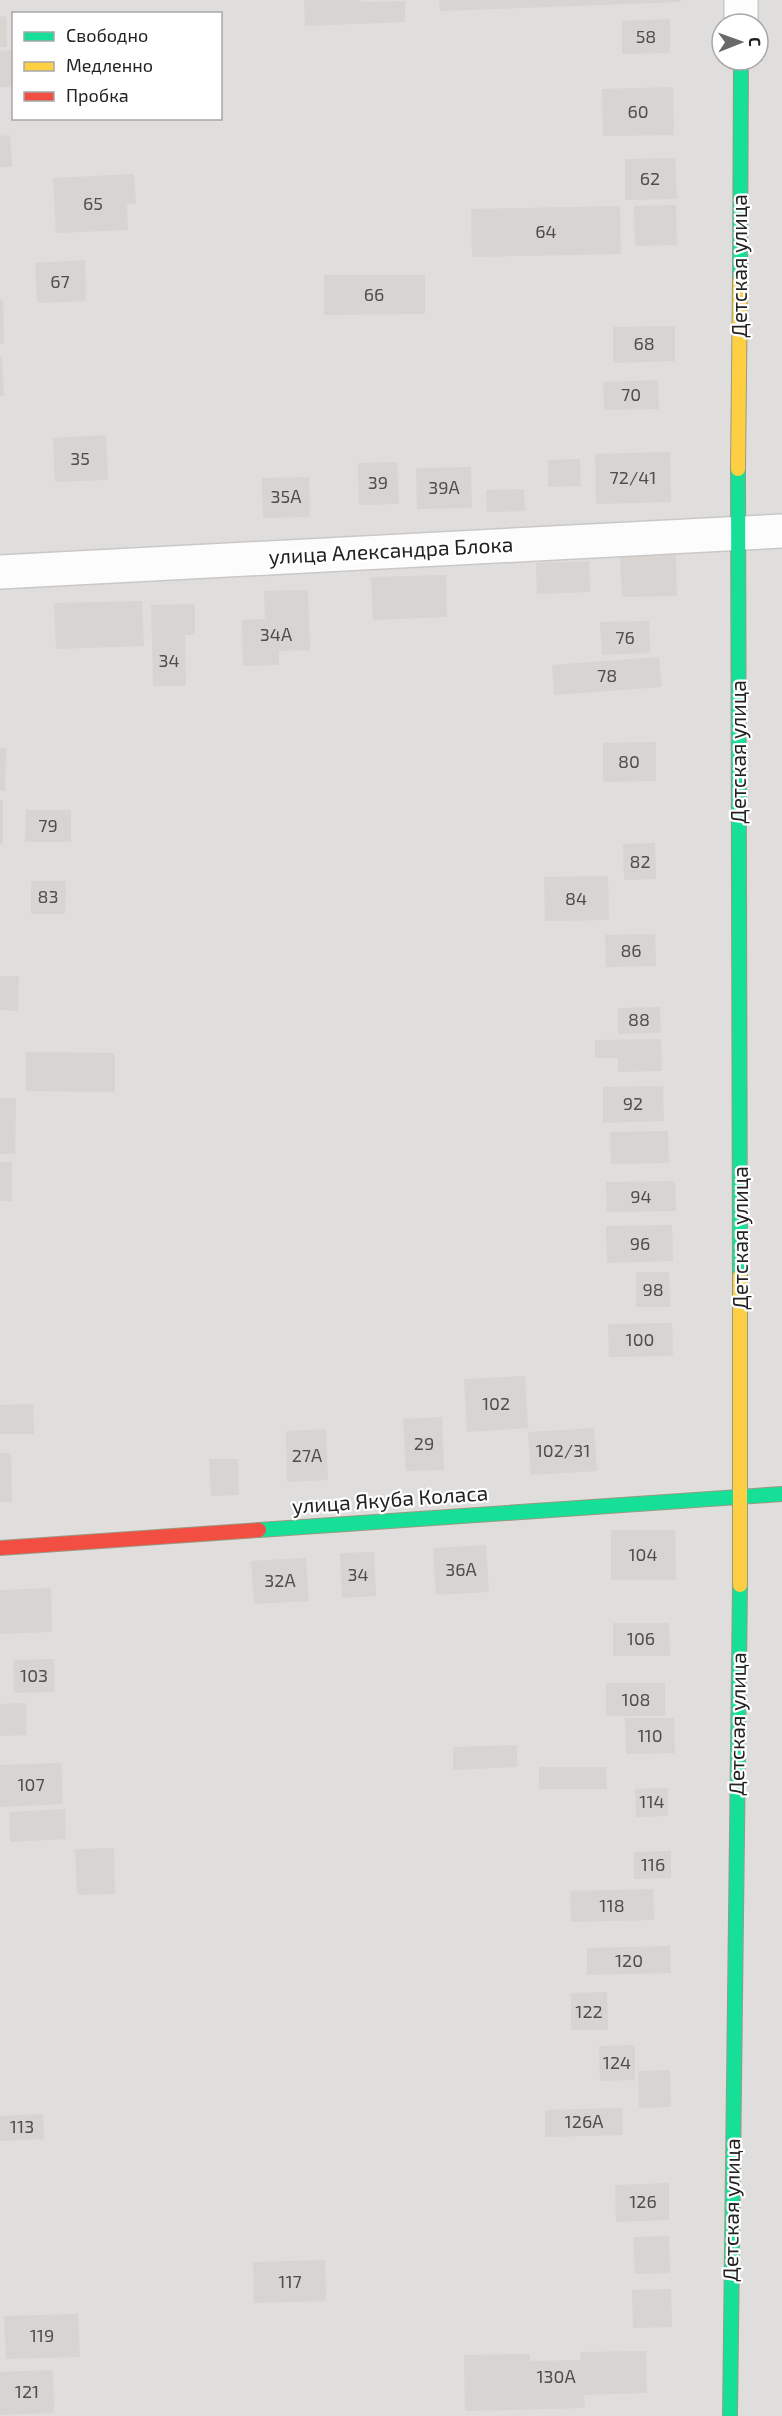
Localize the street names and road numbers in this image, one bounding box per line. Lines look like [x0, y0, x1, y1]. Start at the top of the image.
street label: Детская улица [726, 194, 752, 338]
street label: улица Александра Блока [268, 531, 514, 569]
street label: Детская улица [725, 680, 751, 824]
street label: Детская улица [727, 1166, 753, 1310]
street label: улица Якуба Коласа [291, 1479, 489, 1519]
street label: Детская улица [723, 1652, 751, 1796]
street label: Детская улица [717, 2138, 745, 2282]

